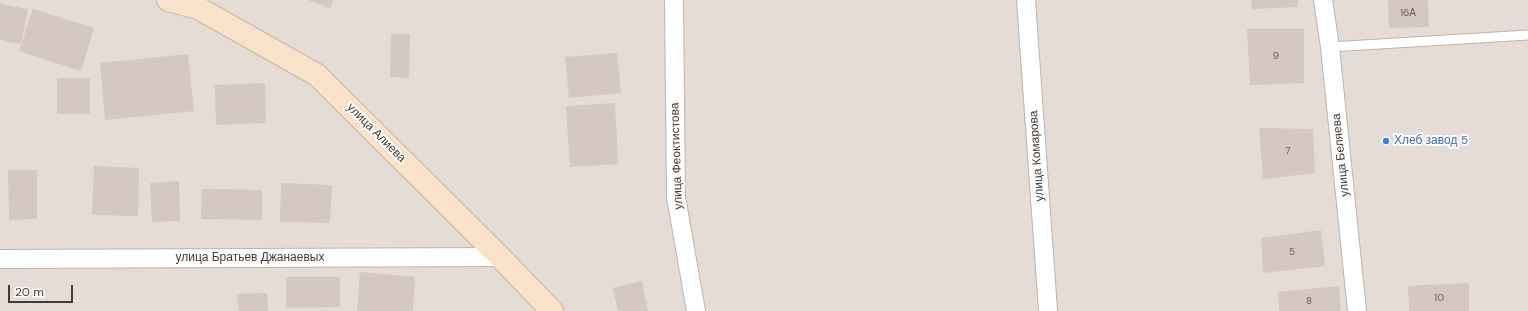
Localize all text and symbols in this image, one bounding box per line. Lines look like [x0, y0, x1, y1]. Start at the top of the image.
house number: 16А [1400, 7, 1416, 19]
house number: 9 [1273, 50, 1279, 62]
street label: улица Алиева [344, 101, 408, 165]
street label: улица Феоктистова [668, 102, 686, 210]
street label: улица Комарова [1027, 110, 1047, 202]
street label: улица Беляева [1329, 113, 1353, 197]
place label: Хлеб завод 5 [1394, 134, 1468, 148]
marker: Хлеб завод 5 [1381, 136, 1391, 146]
house number: 7 [1285, 145, 1291, 157]
house number: 5 [1289, 246, 1295, 258]
street label: улица Братьев Джанаевых [176, 251, 324, 265]
scale bar [10, 277, 75, 303]
text: 20 m [15, 284, 44, 300]
house number: 10 [1434, 292, 1444, 304]
house number: 8 [1306, 295, 1312, 307]

